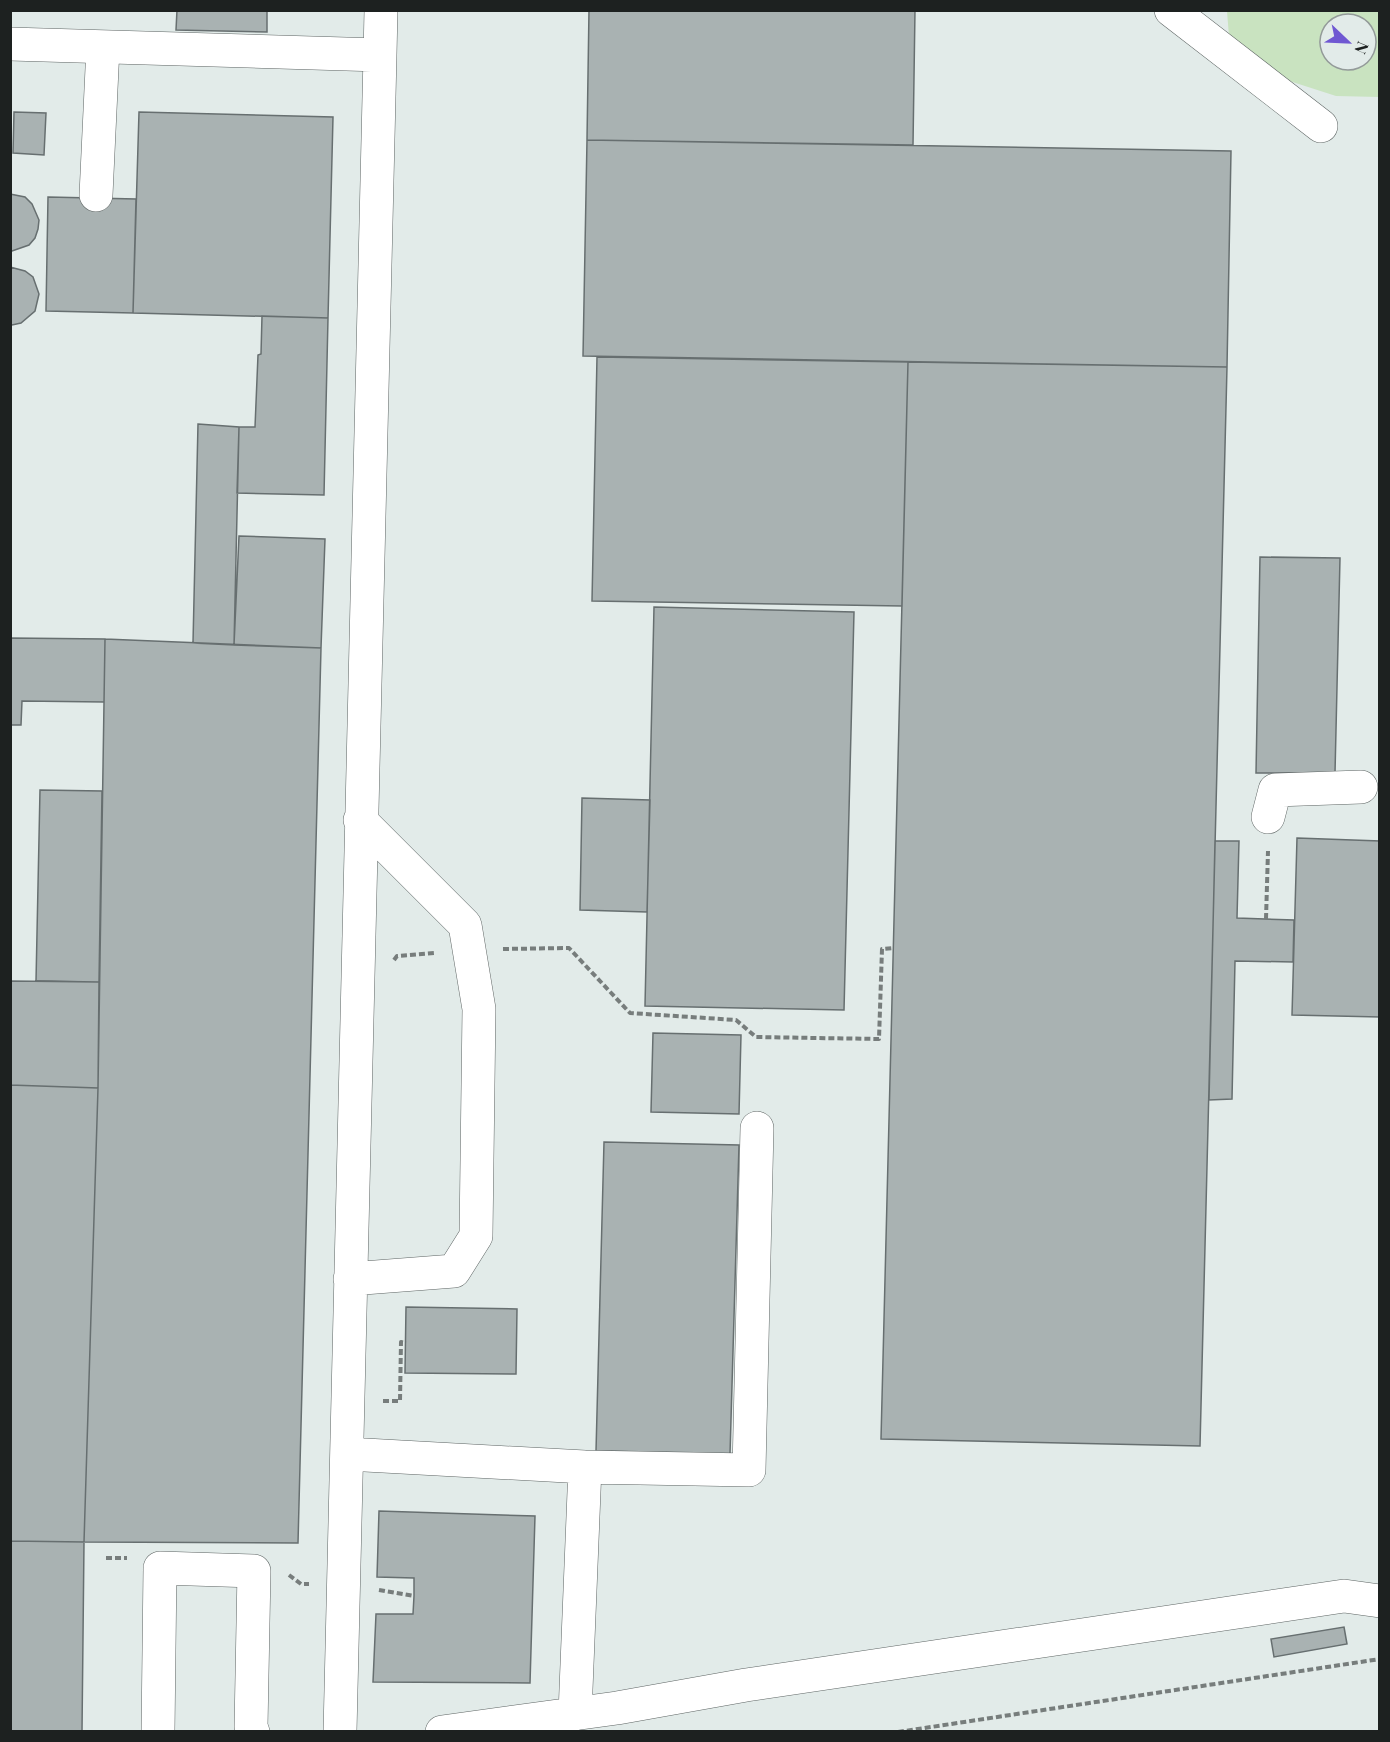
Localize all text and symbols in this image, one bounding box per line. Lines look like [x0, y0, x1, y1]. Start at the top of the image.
north arrow [1318, 12, 1378, 72]
text: N [1350, 39, 1374, 58]

